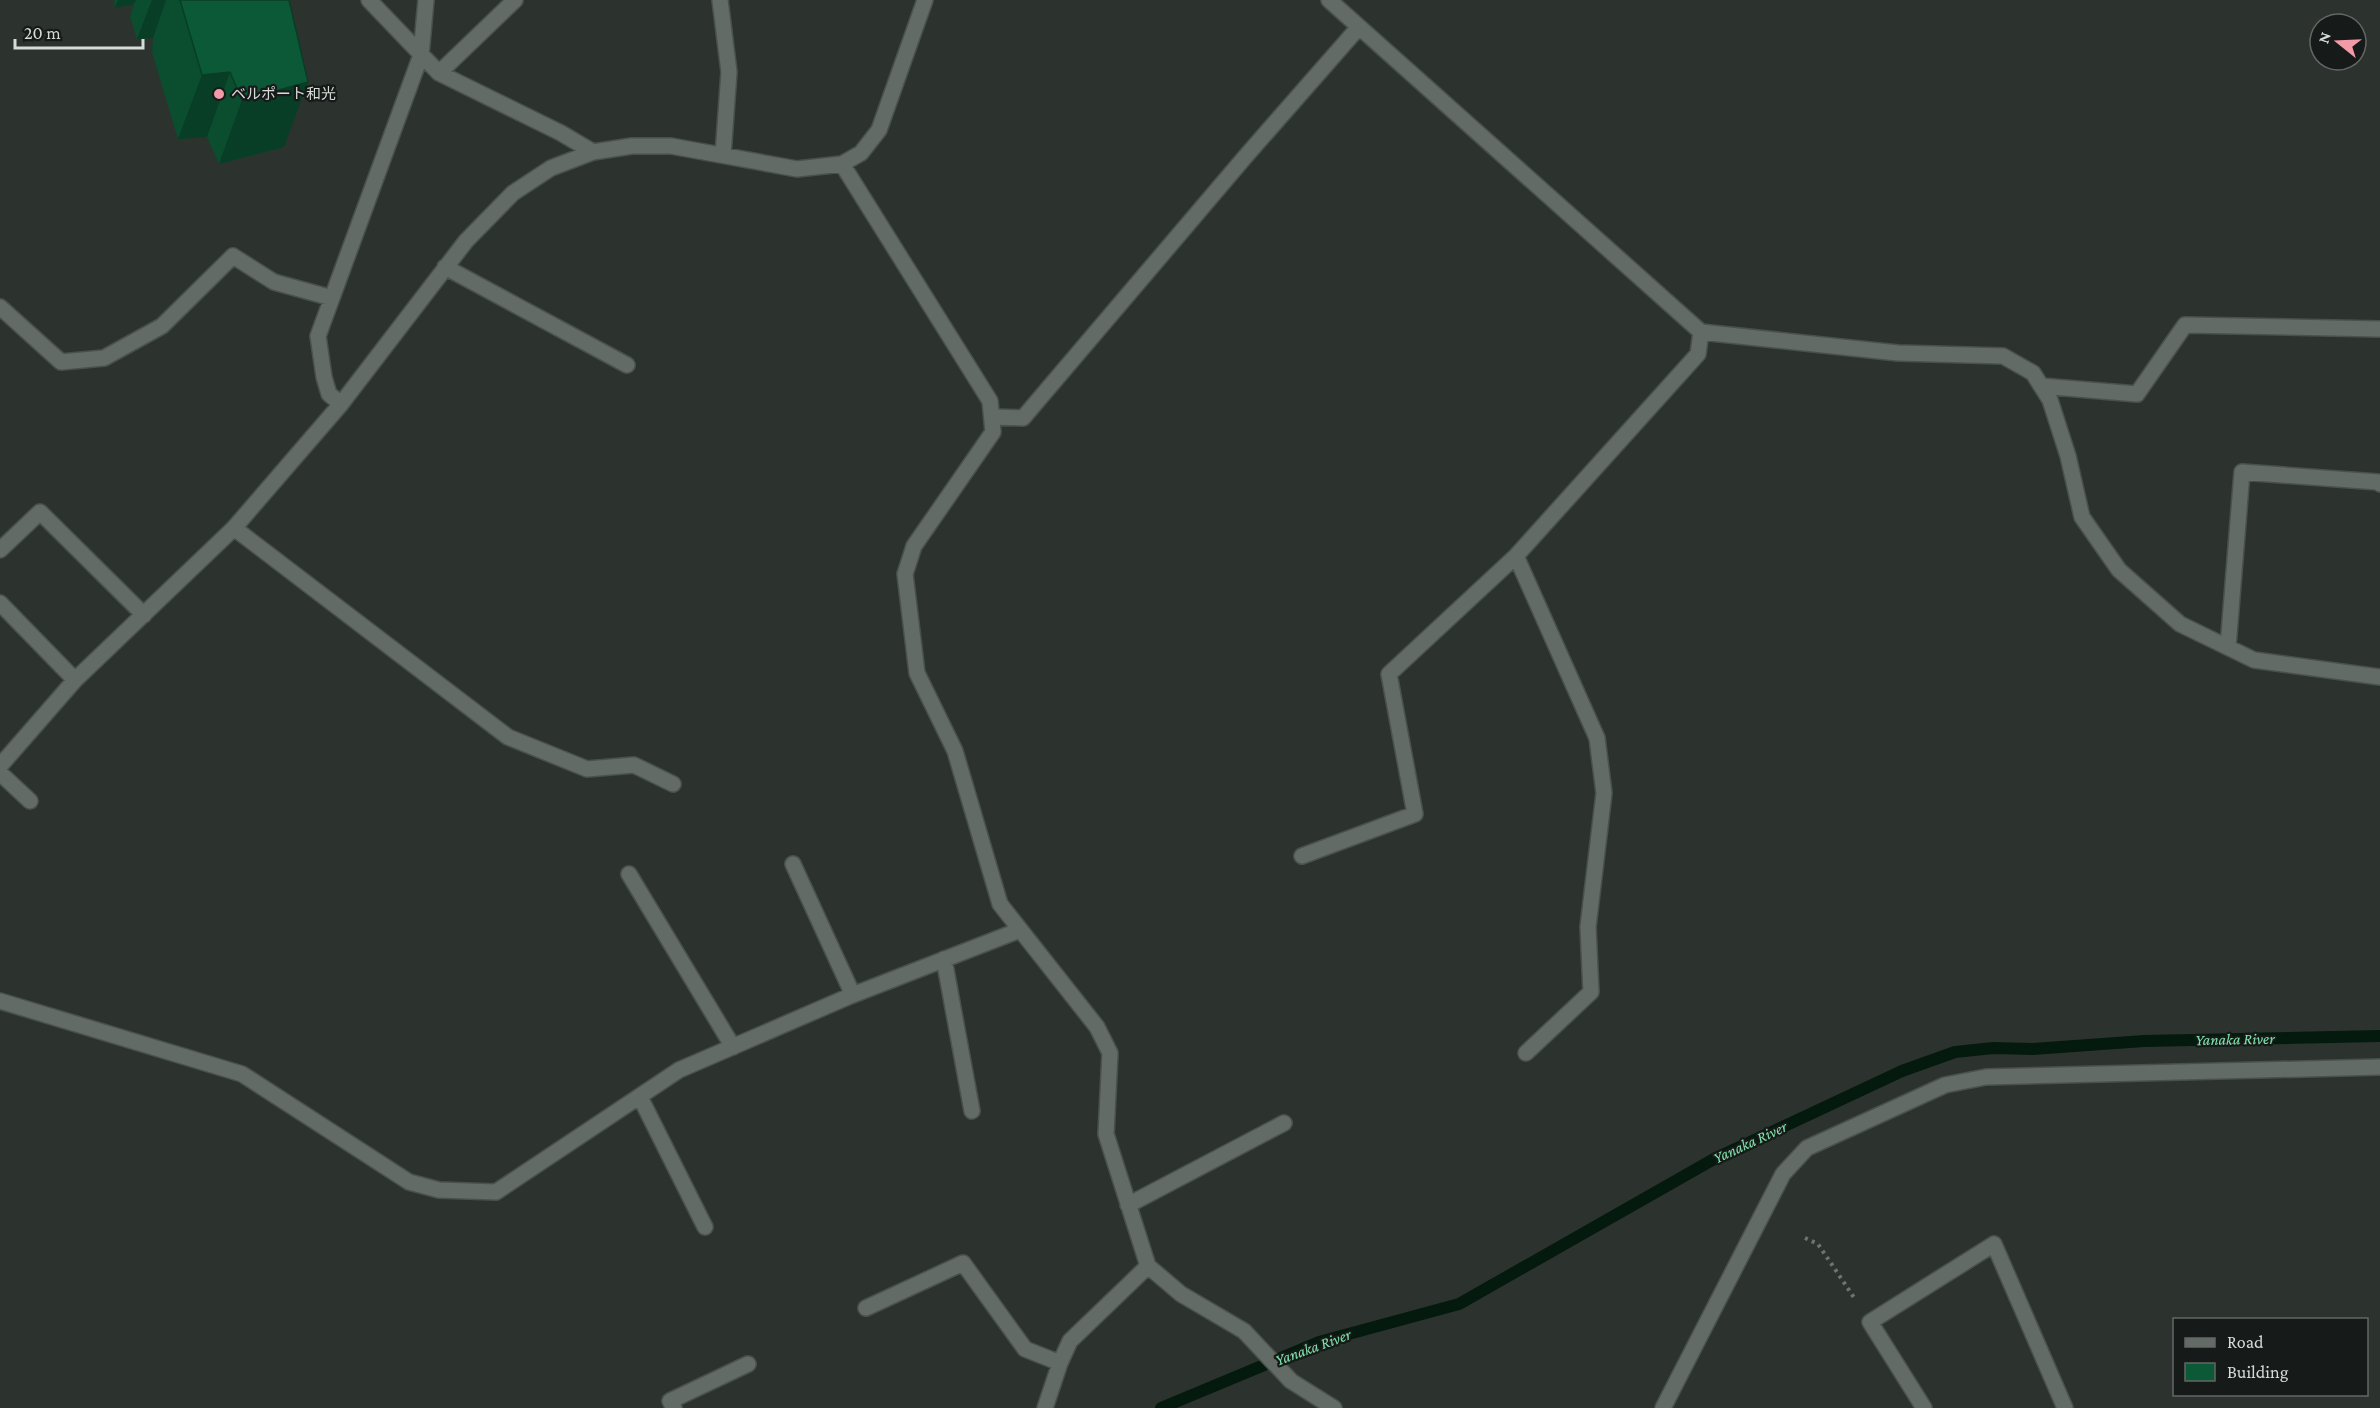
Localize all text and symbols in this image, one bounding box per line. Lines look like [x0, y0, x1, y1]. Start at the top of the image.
scale bar [15, 12, 142, 50]
north arrow [2308, 12, 2368, 72]
text: 20 m [24, 23, 61, 43]
text: N [2314, 30, 2334, 45]
place label: ベルポート和光 [231, 86, 336, 102]
marker: ベルポート和光 [212, 87, 226, 101]
water label: Yanaka River [2195, 1030, 2275, 1048]
water label: Yanaka River [1710, 1117, 1790, 1166]
legend [2173, 1318, 2368, 1396]
water label: Yanaka River [1273, 1325, 1354, 1369]
text: Road [2227, 1332, 2264, 1352]
text: Building [2227, 1362, 2289, 1382]

